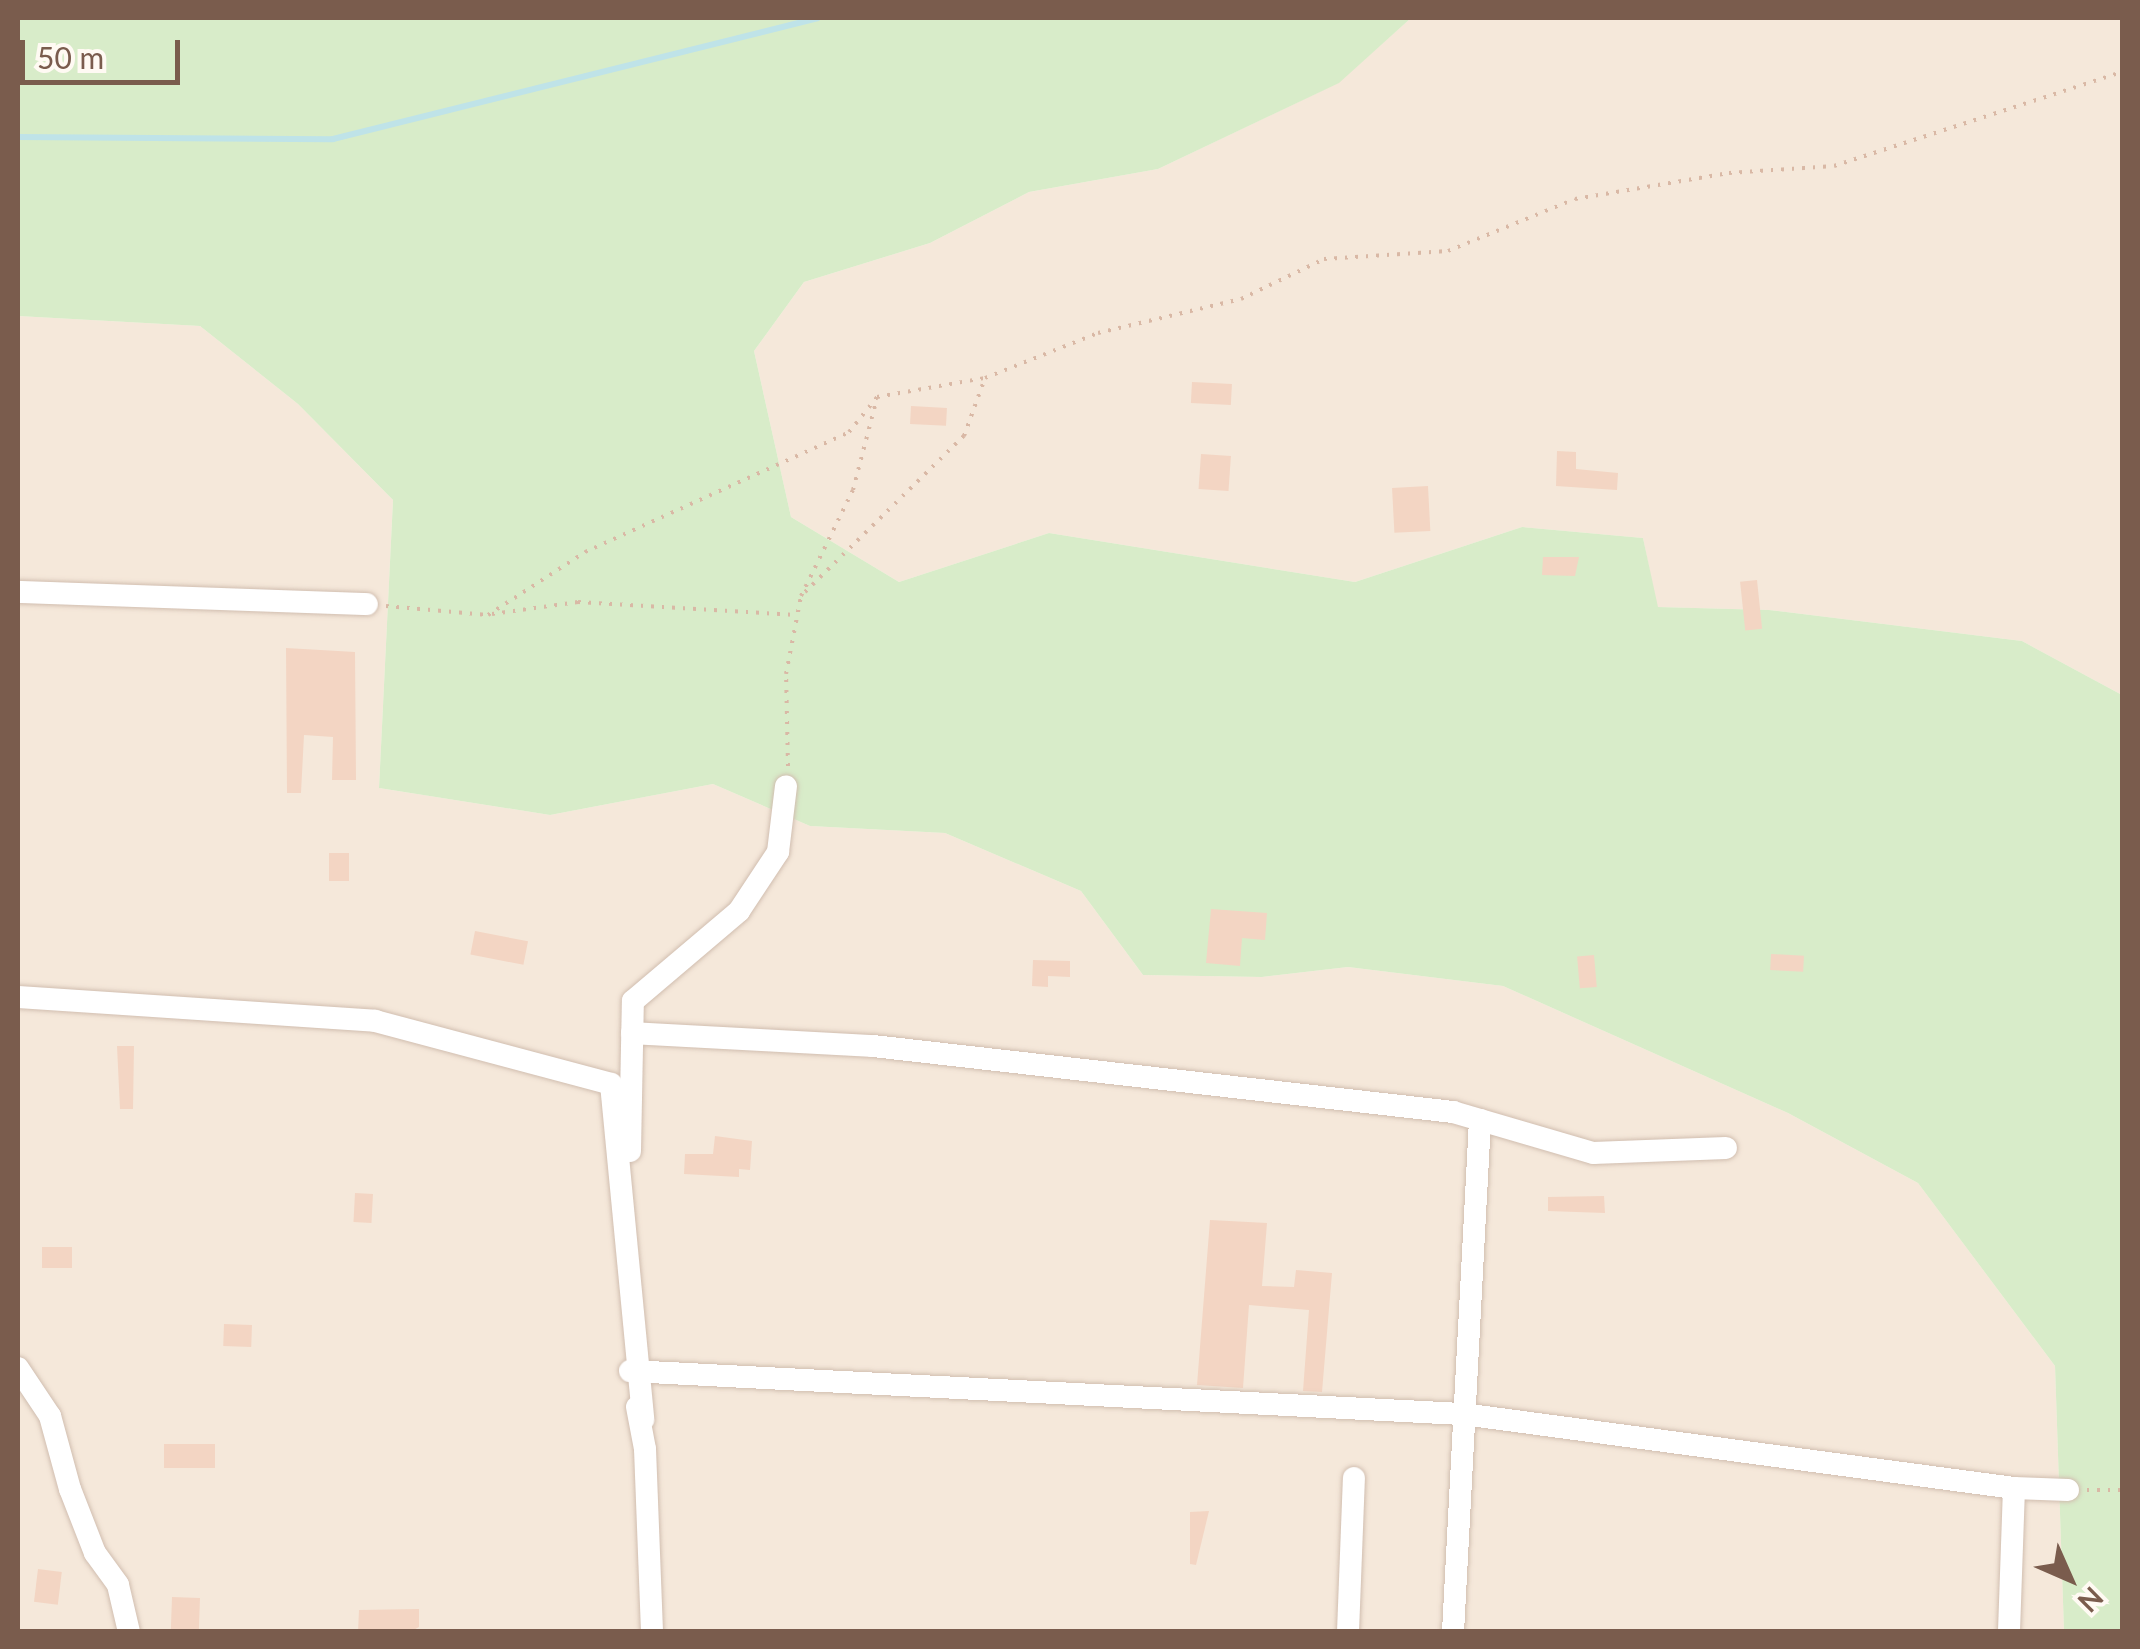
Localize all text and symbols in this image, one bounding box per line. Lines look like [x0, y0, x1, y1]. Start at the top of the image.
scale bar [25, 20, 185, 82]
text: 50 m [37, 39, 104, 75]
north arrow [2020, 1529, 2120, 1629]
text: N [2072, 1581, 2111, 1620]

